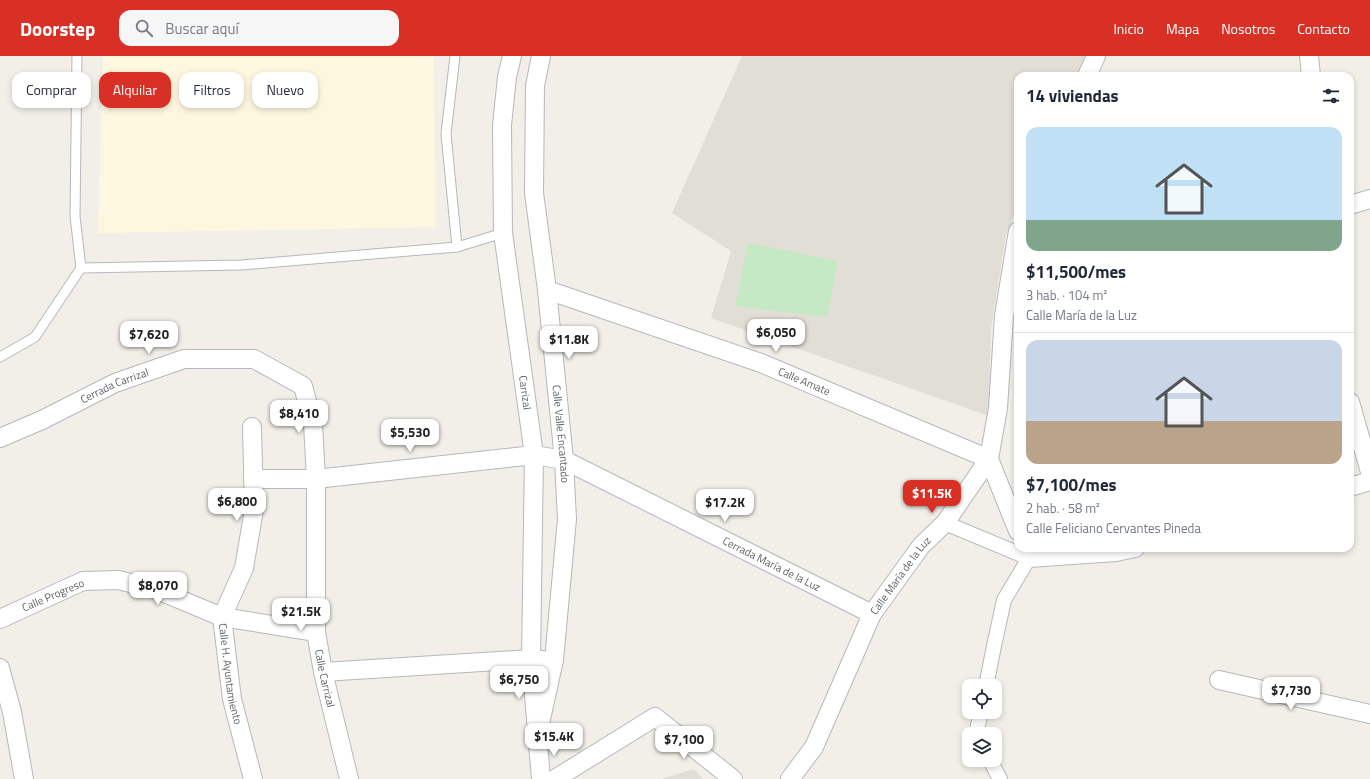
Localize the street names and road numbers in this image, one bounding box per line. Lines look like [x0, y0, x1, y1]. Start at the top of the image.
street label: Calle Amate [776, 363, 833, 399]
street label: Cerrada Carrizal [77, 364, 151, 407]
street label: Carrizal [515, 374, 536, 411]
street label: Calle Valle Encantado [549, 384, 573, 484]
street label: Cerrada María de la Luz [720, 533, 823, 595]
street label: Calle María de la Luz [866, 533, 935, 618]
street label: Calle Progreso [19, 575, 87, 615]
street label: Calle H. Ayuntamiento [215, 622, 246, 726]
street label: Calle Carrizal [311, 648, 339, 709]

